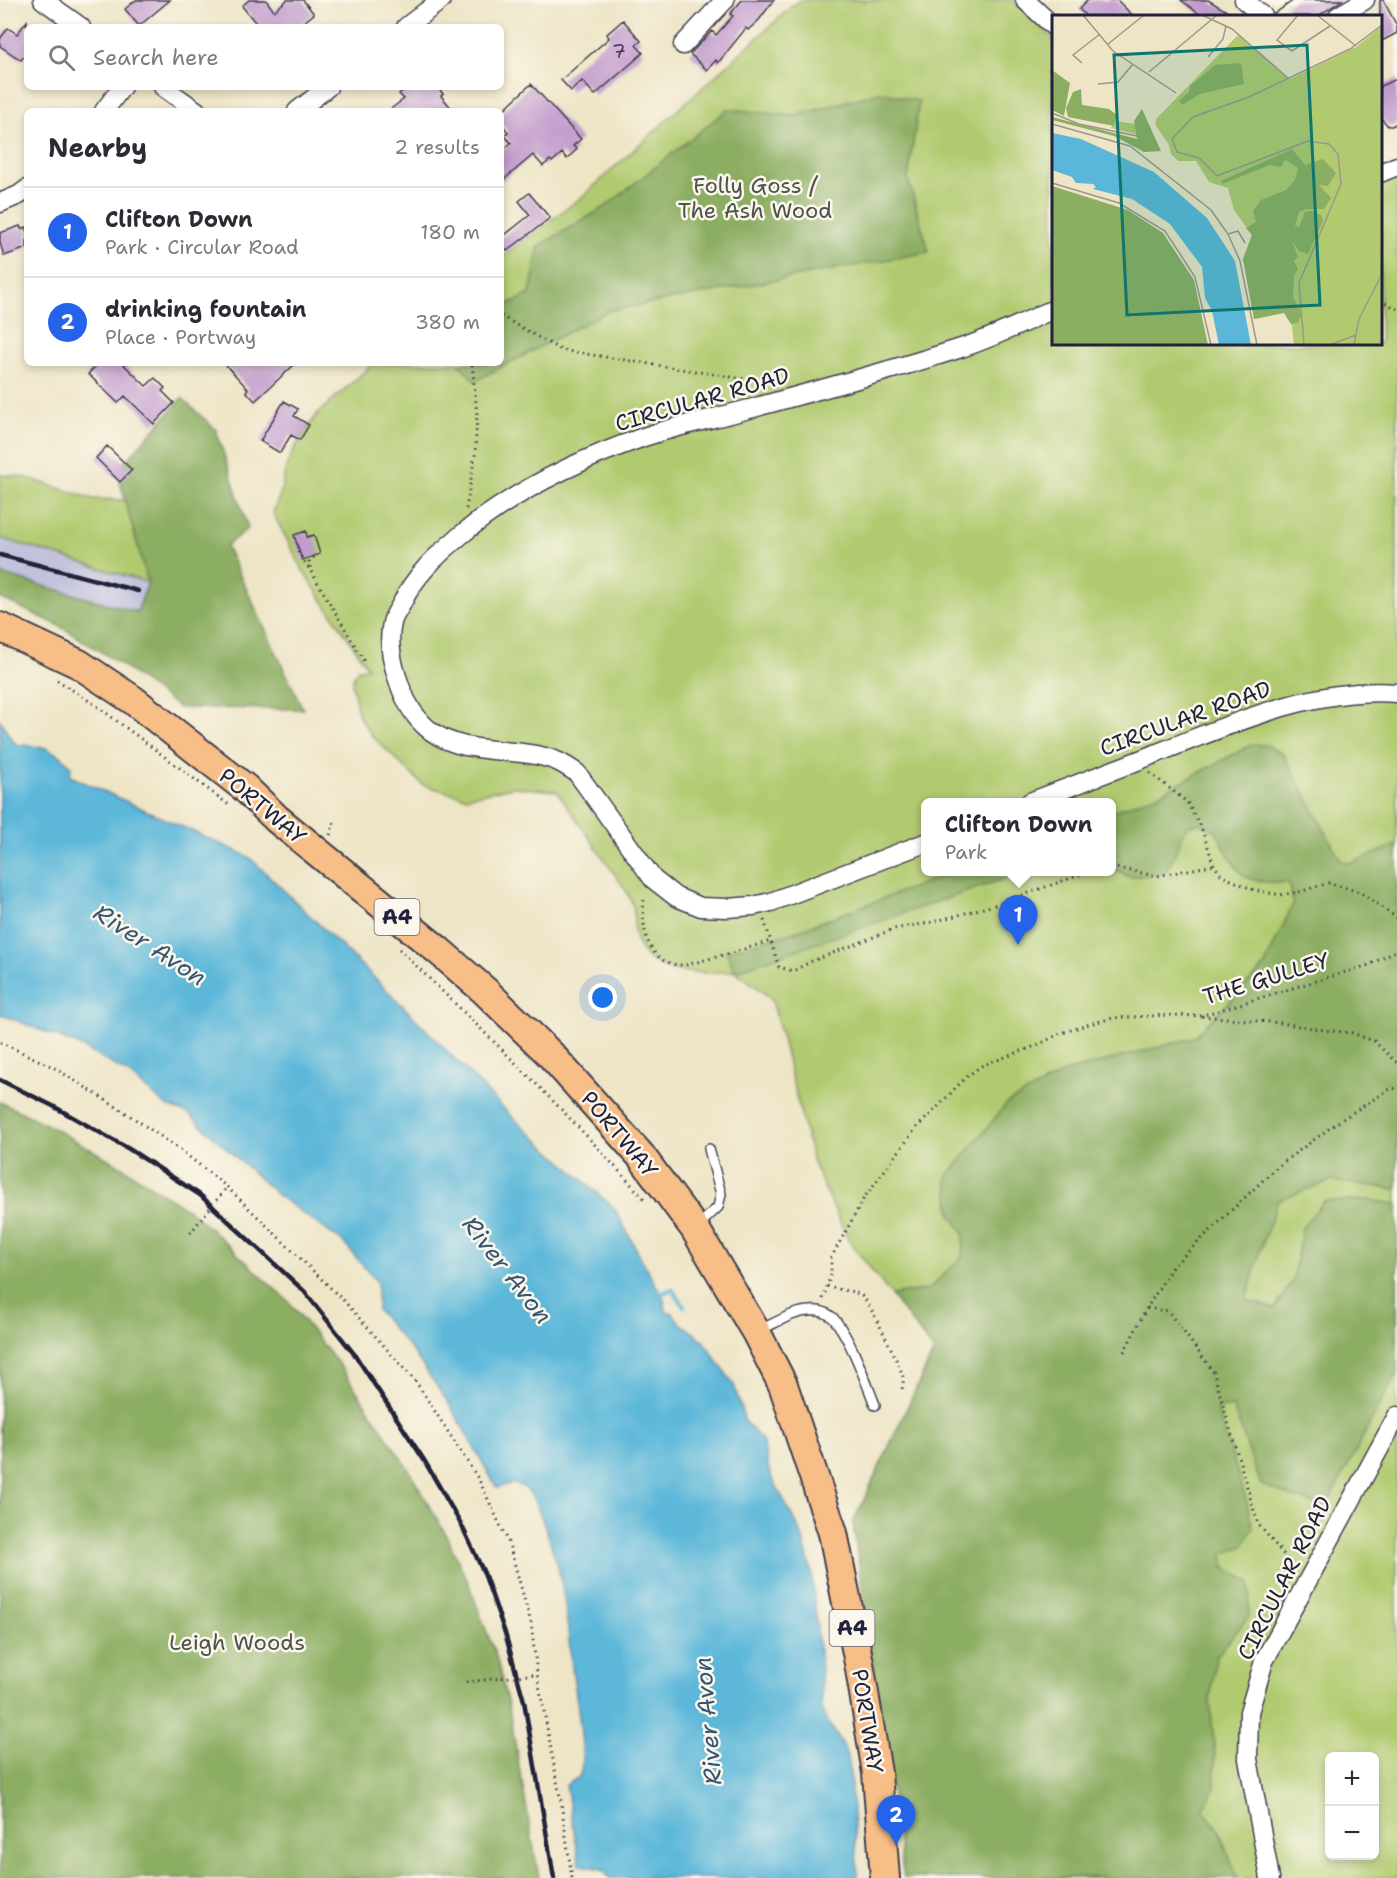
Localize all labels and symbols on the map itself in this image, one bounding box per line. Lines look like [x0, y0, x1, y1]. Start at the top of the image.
inset map [1052, 15, 1382, 345]
house number: 7 [612, 38, 626, 64]
park label: Folly Goss / The Ash Wood [678, 171, 832, 225]
street label: CIRCULAR ROAD [612, 361, 793, 438]
street label: CIRCULAR ROAD [1096, 674, 1275, 763]
street label: PORTWAY [213, 761, 312, 851]
pin: 1 [998, 896, 1038, 945]
water label: River Avon [87, 897, 213, 993]
road number: A4 [374, 899, 420, 935]
street label: THE GULLEY [1199, 945, 1333, 1012]
your location [588, 983, 617, 1012]
street label: PORTWAY [575, 1085, 665, 1184]
water label: River Avon [455, 1210, 559, 1330]
street label: CIRCULAR ROAD [1231, 1491, 1338, 1665]
road number: A4 [830, 1610, 874, 1646]
park label: Leigh Woods [169, 1628, 305, 1657]
water label: River Avon [686, 1656, 730, 1786]
street label: PORTWAY [845, 1667, 890, 1775]
pin: 2 [876, 1796, 916, 1845]

